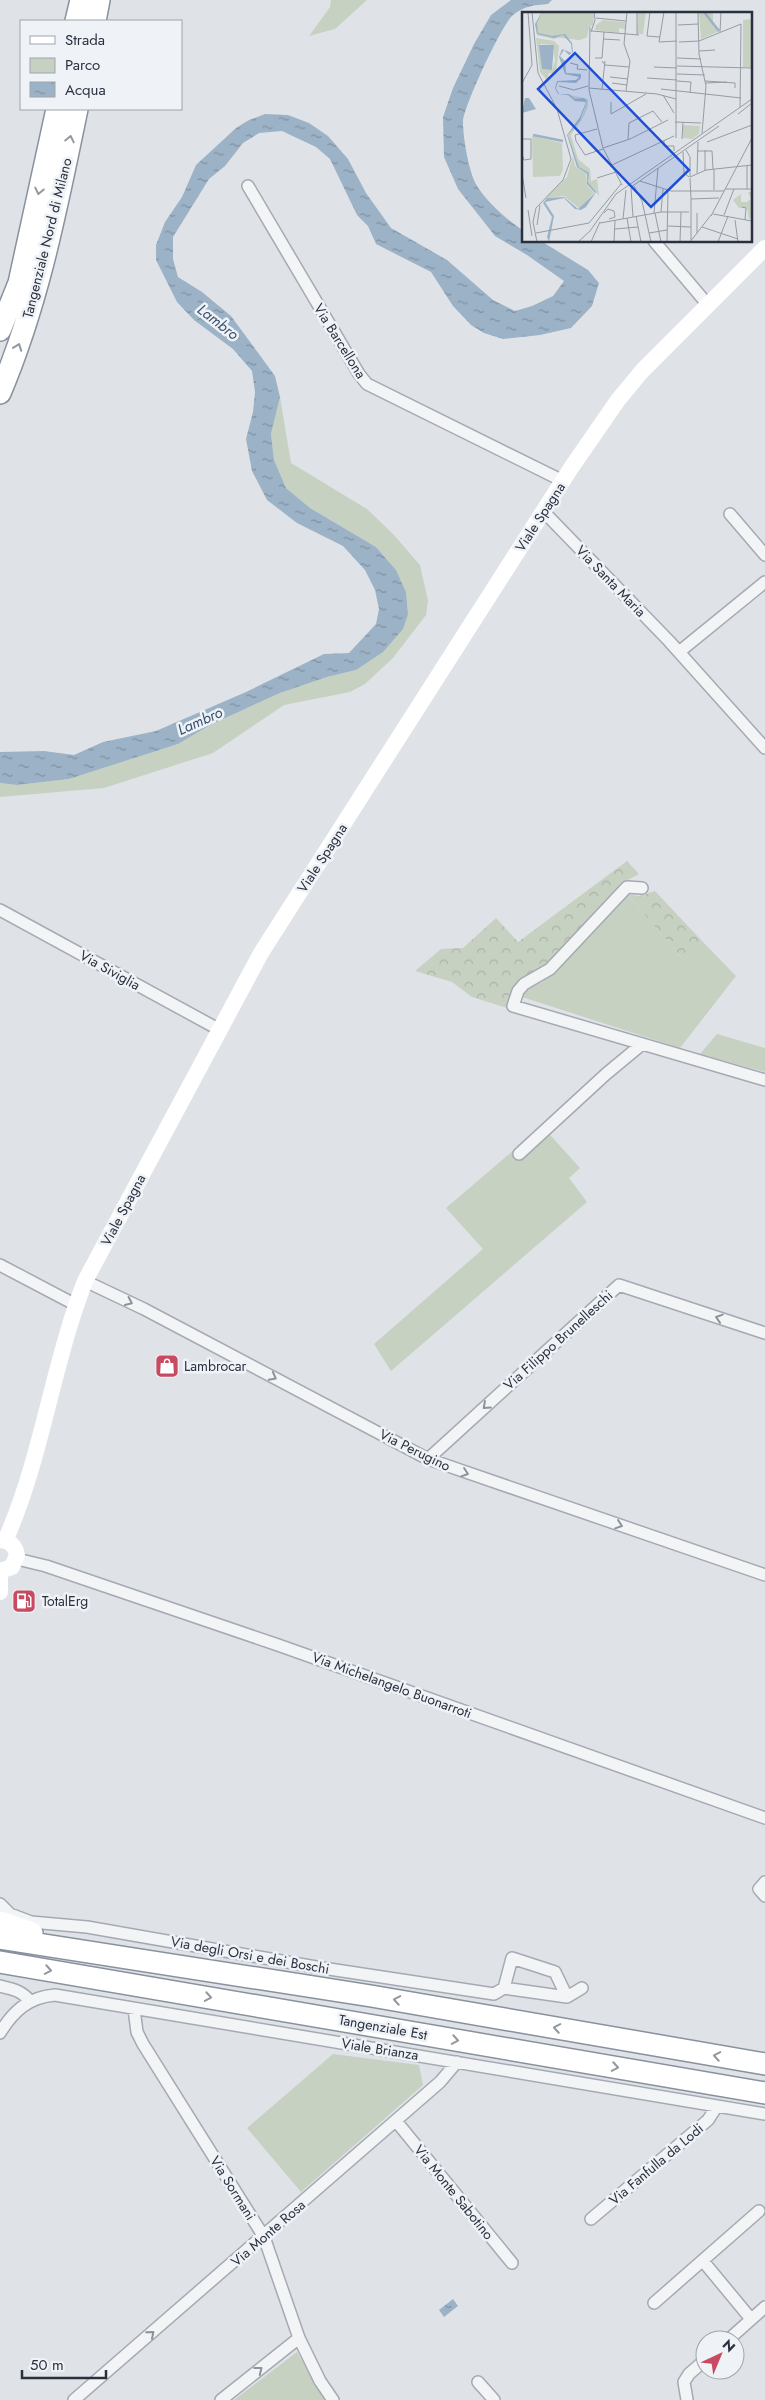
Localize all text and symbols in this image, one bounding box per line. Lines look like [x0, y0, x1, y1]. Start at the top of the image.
inset map [522, 12, 752, 242]
legend [20, 20, 182, 110]
text: Strada [65, 29, 105, 51]
text: Parco [65, 54, 100, 76]
text: Acqua [65, 79, 106, 101]
one-way arrow [65, 135, 75, 143]
street label: Tangenziale Nord di Milano [17, 155, 77, 320]
one-way arrow [34, 186, 45, 195]
water label: Lambro [193, 299, 243, 345]
street label: Via Barcellona [309, 300, 371, 382]
one-way arrow [12, 344, 22, 352]
street label: Viale Spagna [510, 479, 570, 555]
street label: Via Santa Maria [571, 541, 651, 621]
water label: Lambro [174, 701, 226, 741]
street label: Viale Spagna [292, 820, 352, 896]
street label: Via Siviglia [76, 945, 144, 995]
street label: Viale Spagna [96, 1171, 150, 1249]
street label: Via Filippo Brunelleschi [499, 1286, 617, 1394]
one-way arrow [124, 1296, 133, 1306]
one-way arrow [715, 1313, 723, 1323]
shop icon: Lambrocar [154, 1353, 180, 1379]
place label: Lambrocar [184, 1356, 247, 1376]
one-way arrow [268, 1371, 277, 1381]
one-way arrow [483, 1400, 492, 1409]
street label: Via Perugino [376, 1424, 454, 1476]
one-way arrow [461, 1467, 469, 1477]
one-way arrow [614, 1520, 623, 1530]
fuel station icon: TotalErg [11, 1588, 37, 1614]
place label: TotalErg [42, 1591, 88, 1611]
street label: Via Michelangelo Buonarroti [309, 1647, 475, 1723]
street label: Via degli Orsi e dei Boschi [169, 1931, 331, 1979]
one-way arrow [44, 1964, 52, 1974]
one-way arrow [204, 1992, 213, 2002]
one-way arrow [392, 1996, 401, 2006]
street label: Tangenziale Est [337, 2009, 430, 2045]
one-way arrow [552, 2024, 561, 2034]
street label: Viale Brianza [340, 2033, 420, 2065]
one-way arrow [450, 2034, 459, 2044]
one-way arrow [713, 2051, 721, 2061]
one-way arrow [611, 2061, 619, 2072]
street label: Via Fanfulla da Lodi [604, 2119, 708, 2209]
street label: Via Monte Sabotino [409, 2140, 499, 2244]
street label: Via Sormani [205, 2152, 261, 2224]
street label: Via Monte Rosa [226, 2195, 310, 2271]
north arrow [695, 2330, 745, 2380]
one-way arrow [146, 2331, 155, 2340]
text: N [718, 2335, 740, 2357]
scale bar [22, 2348, 106, 2380]
text: 50 m [30, 2354, 64, 2376]
one-way arrow [253, 2367, 262, 2375]

